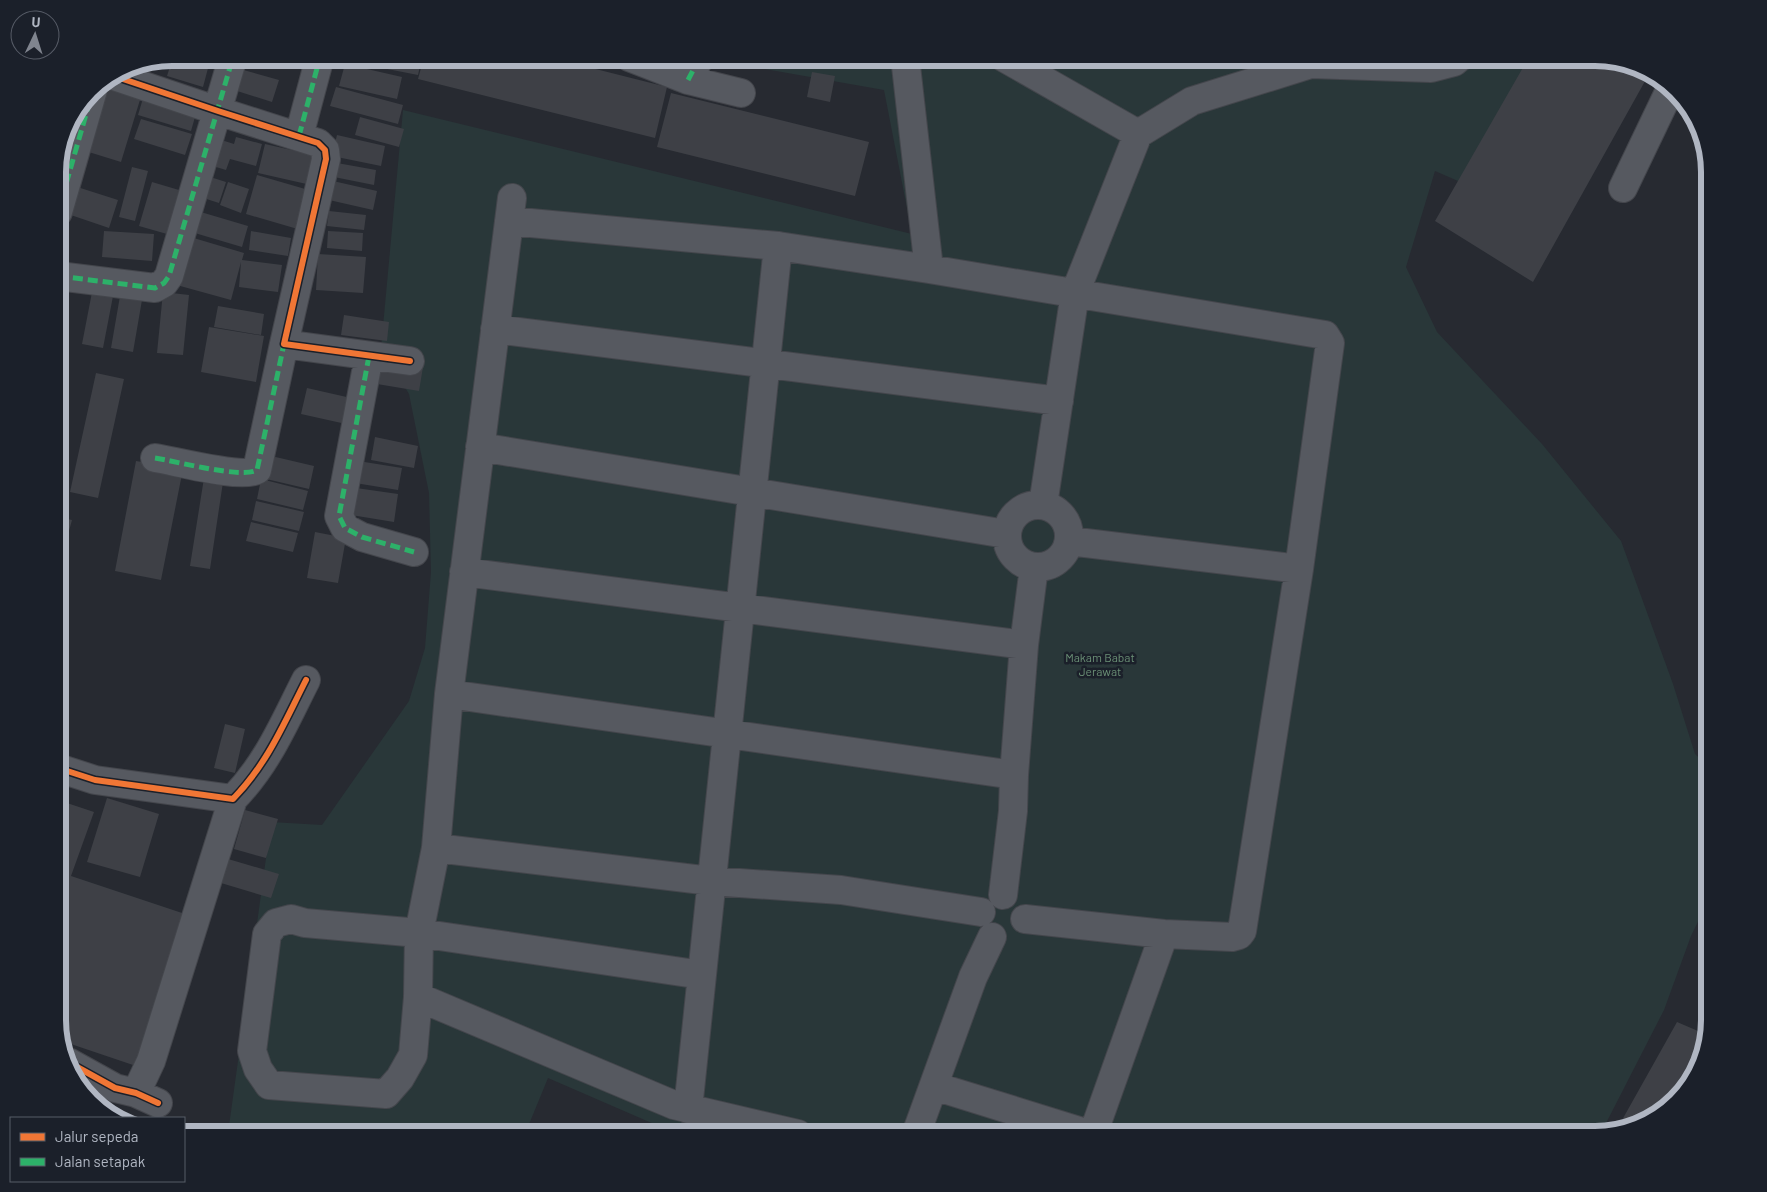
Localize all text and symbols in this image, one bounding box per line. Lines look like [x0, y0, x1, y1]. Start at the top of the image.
north arrow [10, 10, 60, 60]
text: U [31, 13, 41, 30]
park label: Makam Babat Jerawat [1065, 650, 1135, 678]
legend [10, 1117, 185, 1182]
text: Jalur sepeda [55, 1127, 139, 1145]
text: Jalan setapak [55, 1152, 146, 1170]

